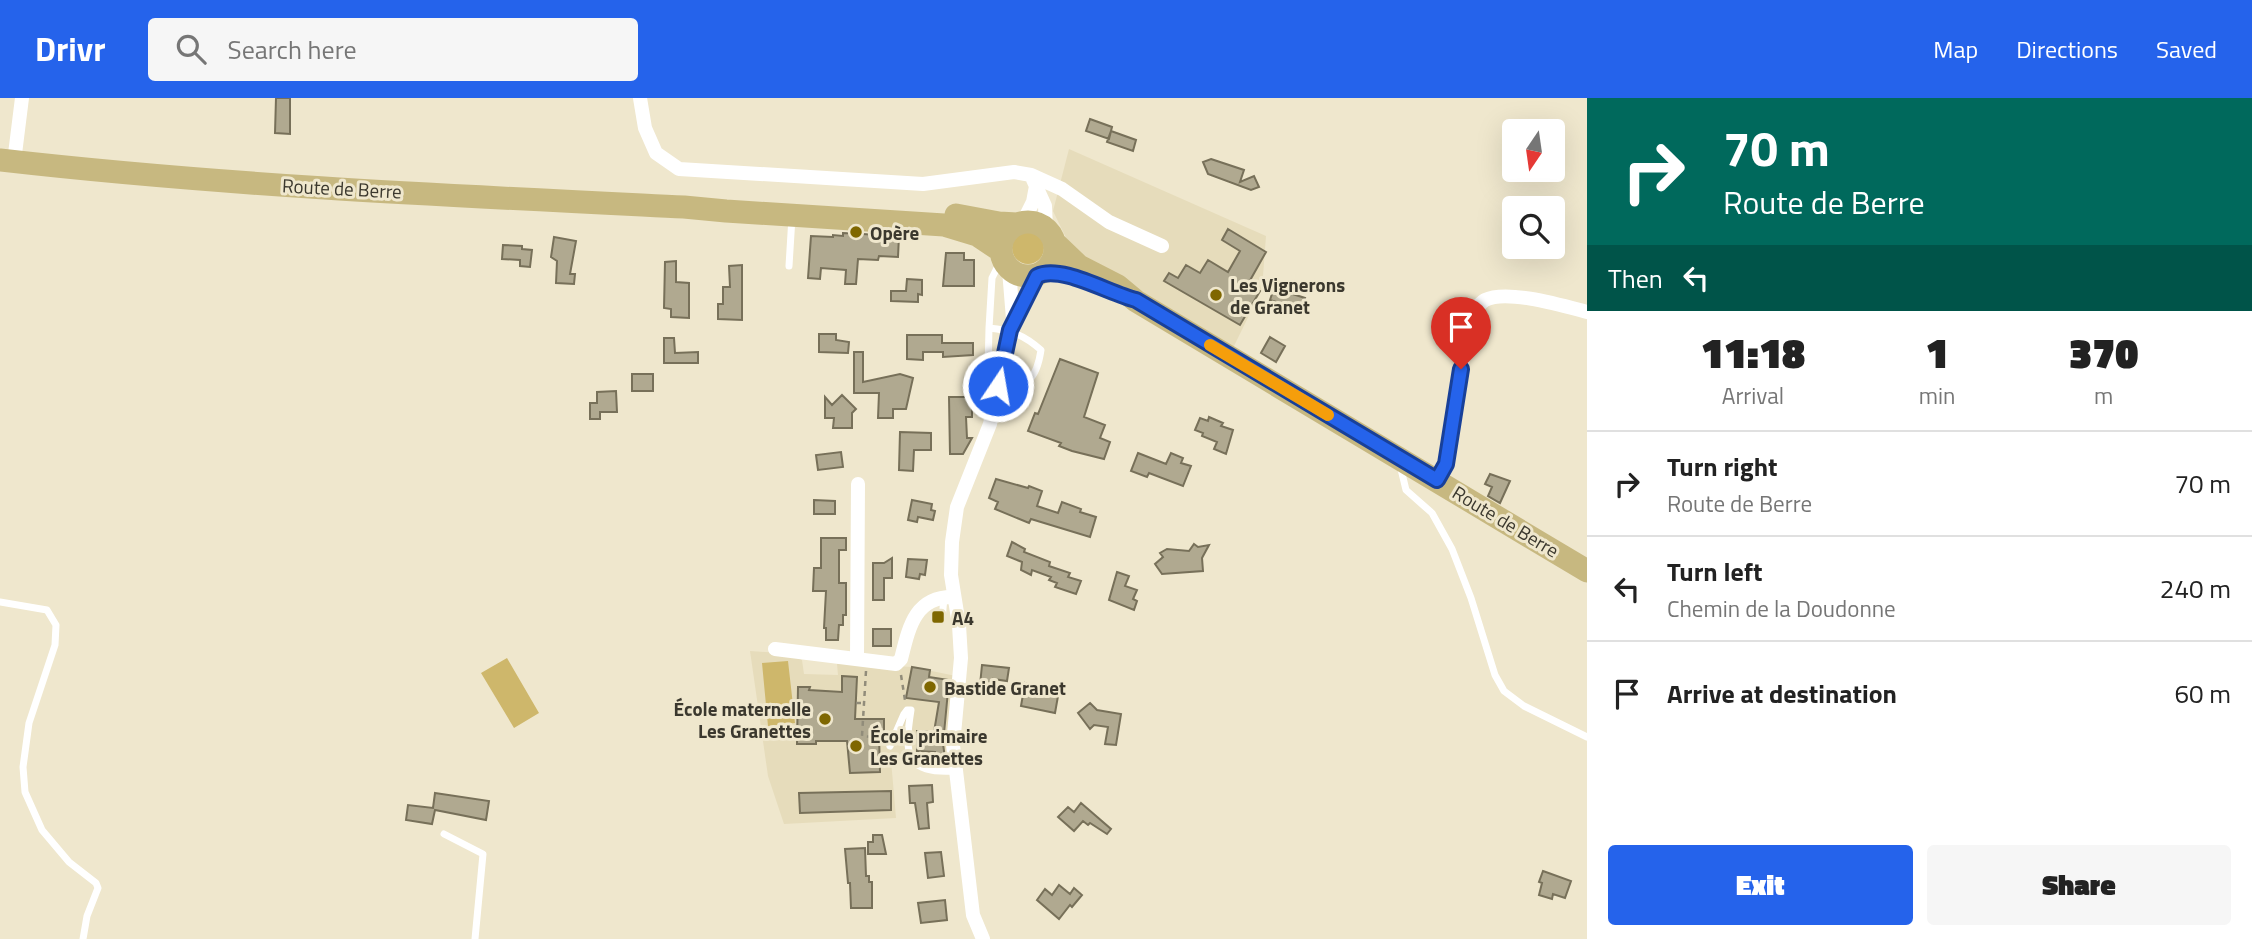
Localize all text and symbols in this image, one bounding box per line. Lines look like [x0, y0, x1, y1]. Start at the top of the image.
search box [148, 18, 638, 81]
text: Drivr [35, 24, 106, 74]
icon: search [172, 30, 210, 68]
text: Search here [228, 30, 357, 69]
text: Map [1933, 31, 1978, 67]
text: Directions [2016, 31, 2118, 67]
text: Saved [2156, 31, 2217, 67]
text: 70 m [1723, 110, 1830, 185]
north arrow [1502, 119, 1564, 182]
map controls [1502, 119, 1565, 259]
icon: right [1608, 126, 1699, 217]
street label: Route de Berre [281, 170, 403, 206]
text: Route de Berre [1723, 178, 1925, 226]
button: search [1502, 196, 1565, 259]
place label: Opère [870, 218, 919, 247]
marker: Opère [848, 224, 864, 240]
text: Then [1608, 259, 1663, 298]
icon: left [1677, 259, 1715, 297]
place label: Les Vignerons de Granet [1230, 270, 1345, 321]
marker: Les Vignerons de Granet [1208, 287, 1224, 303]
pin [1431, 297, 1491, 369]
icon: arrive [1442, 308, 1480, 346]
text: 11:18 [1701, 320, 1805, 384]
text: 1 [1926, 320, 1949, 384]
text: 370 [2069, 320, 2138, 384]
position arrow [961, 349, 1035, 423]
text: Arrival [1722, 378, 1784, 413]
text: min [1919, 378, 1955, 413]
text: m [2094, 378, 2113, 413]
text: Turn right [1667, 447, 1778, 486]
text: 70 m [2174, 464, 2231, 503]
icon: right [1608, 465, 1646, 503]
street label: Route de Berre [1447, 478, 1565, 564]
text: Route de Berre [1667, 486, 1812, 521]
text: Turn left [1667, 552, 1762, 591]
text: 240 m [2160, 569, 2231, 608]
icon: left [1608, 570, 1646, 608]
text: Chemin de la Doudonne [1667, 591, 1896, 626]
place label: A4 [952, 603, 974, 632]
marker: A4 [930, 609, 946, 625]
place label: Bastide Granet [944, 673, 1066, 702]
text: Arrive at destination [1667, 674, 1897, 713]
text: 60 m [2174, 674, 2231, 713]
icon: arrive [1608, 675, 1646, 713]
marker: Bastide Granet [922, 679, 938, 695]
place label: École maternelle Les Granettes [674, 694, 811, 745]
marker: École maternelle Les Granettes [817, 711, 833, 727]
place label: École primaire Les Granettes [870, 721, 988, 772]
marker: École primaire Les Granettes [848, 738, 864, 754]
button: Exit [1608, 845, 1913, 925]
button: Share [1927, 845, 2231, 925]

